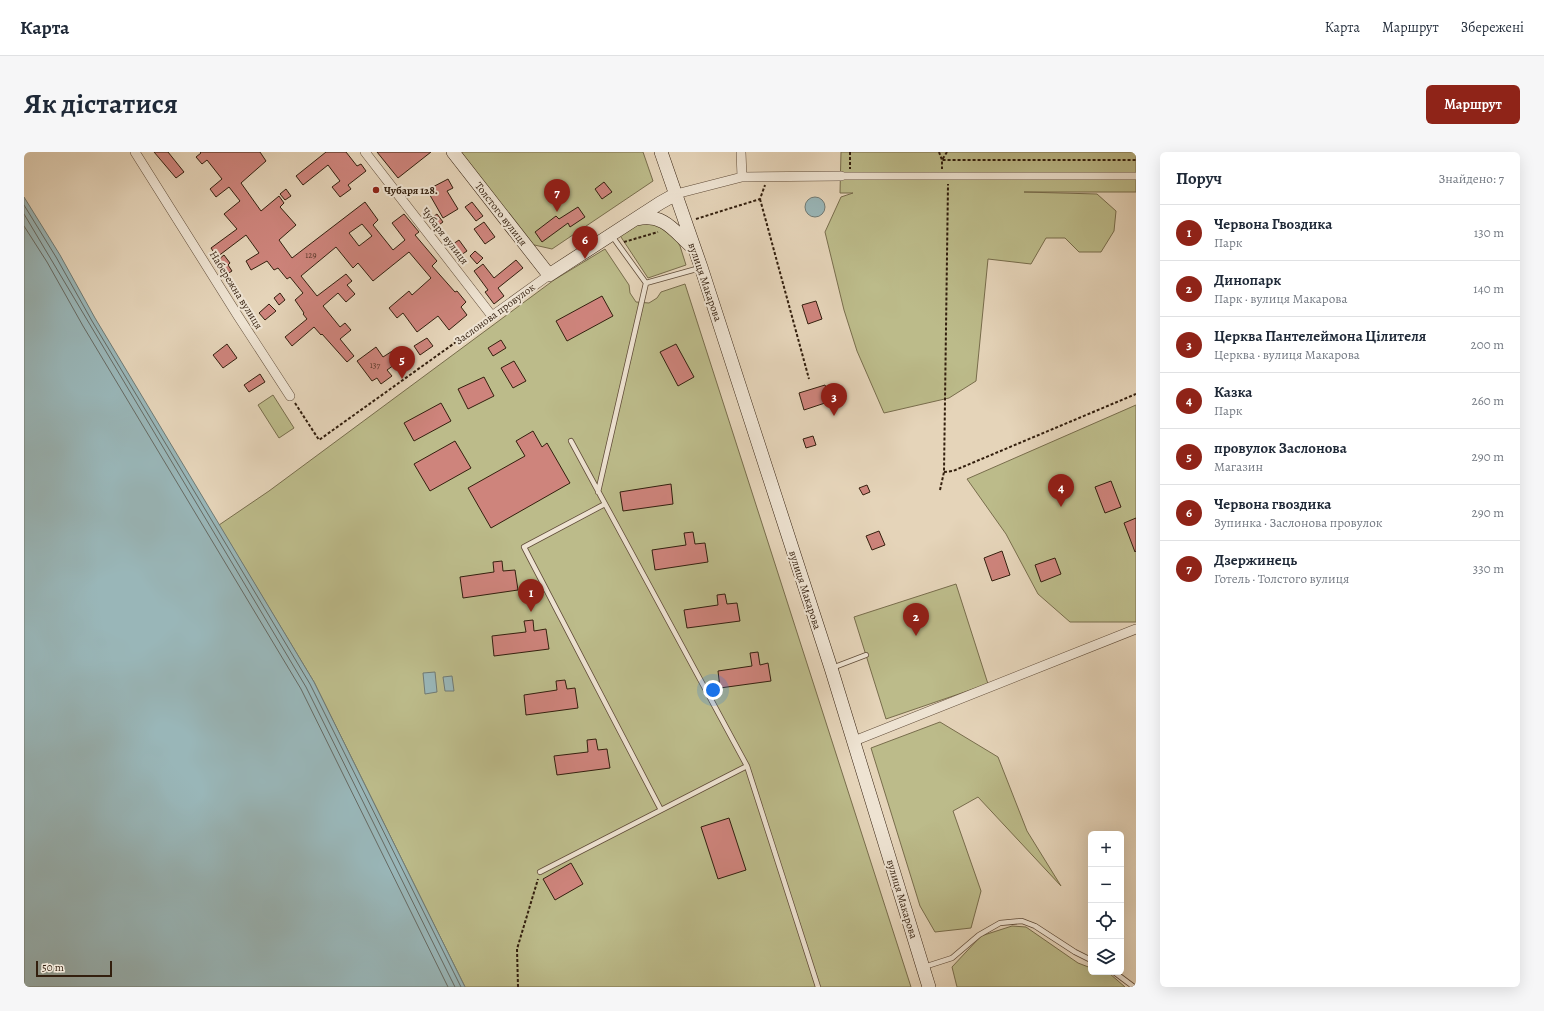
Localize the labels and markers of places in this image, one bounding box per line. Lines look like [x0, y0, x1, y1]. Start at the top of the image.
pin: 7 [544, 179, 570, 212]
place label: Чубаря 128. [384, 183, 438, 198]
marker: Чубаря 128. [371, 185, 381, 195]
pin: 6 [572, 226, 598, 259]
pin: 5 [389, 346, 415, 379]
pin: 3 [821, 383, 847, 416]
pin: 4 [1048, 474, 1074, 507]
pin: 1 [518, 579, 544, 612]
pin: 2 [903, 603, 929, 636]

